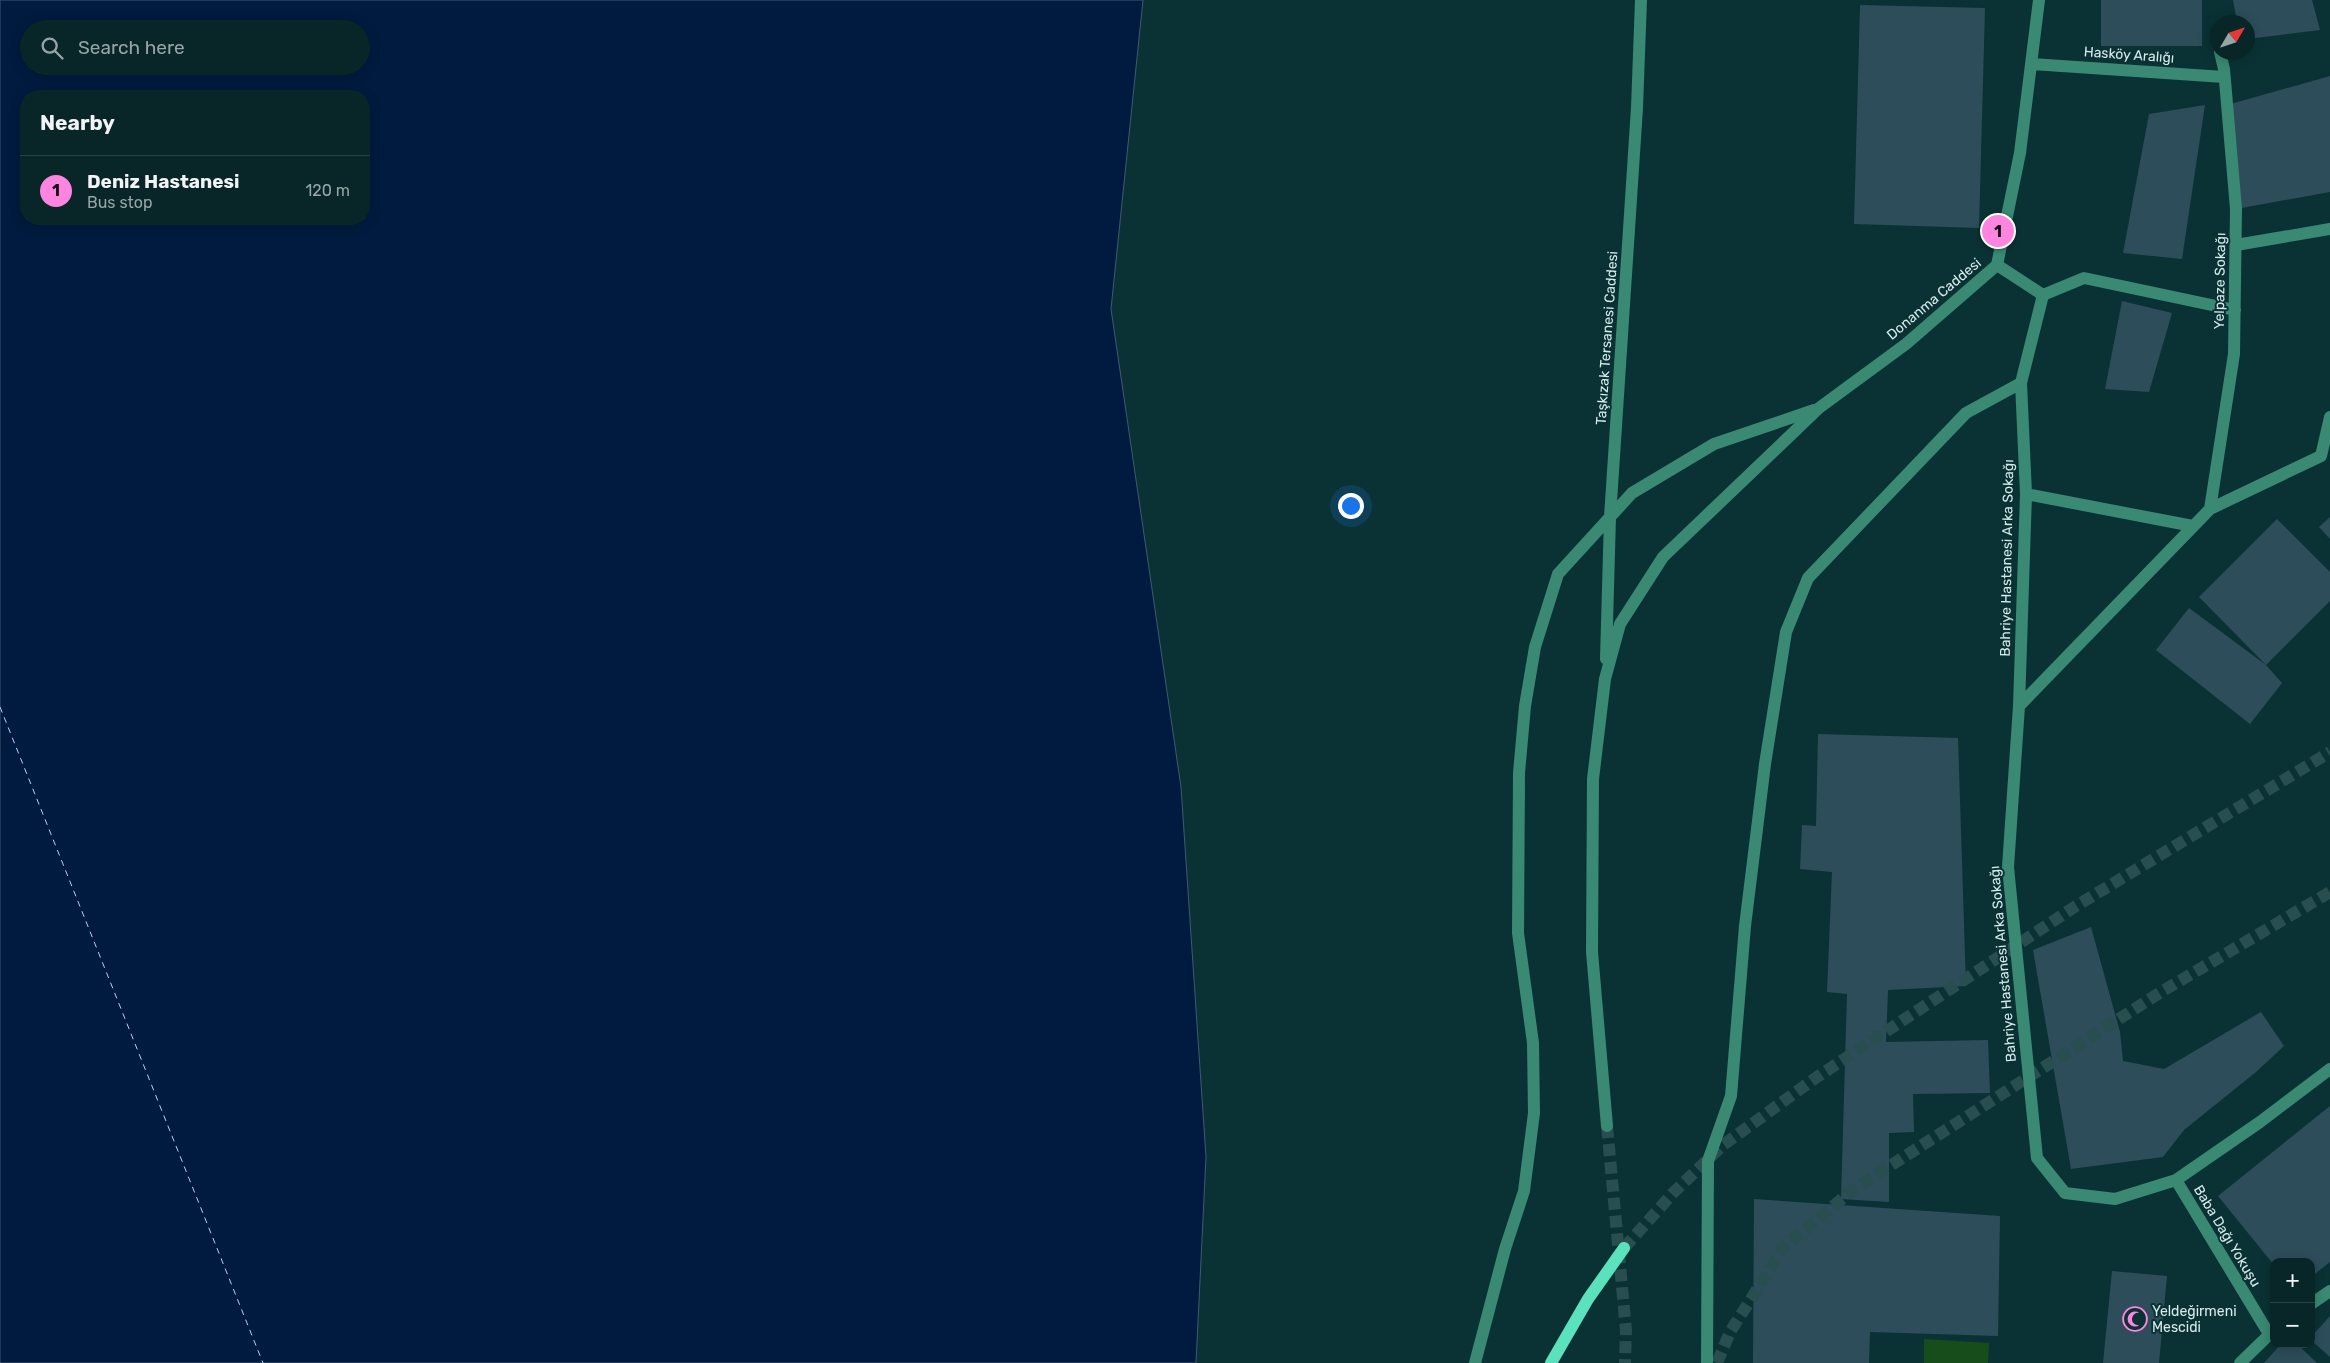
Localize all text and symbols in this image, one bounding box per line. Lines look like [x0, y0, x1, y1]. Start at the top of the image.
north arrow [2210, 15, 2255, 60]
search box [20, 20, 370, 75]
icon: search [38, 34, 66, 62]
text: Search here [78, 36, 185, 59]
street label: Hasköy Aralığı [2083, 43, 2175, 67]
text: Nearby [40, 110, 115, 135]
text: Deniz Hastanesi [87, 170, 239, 193]
text: 1 [52, 181, 60, 200]
text: 120 m [305, 181, 350, 200]
text: Bus stop [87, 193, 153, 212]
pin: 1 [1982, 212, 2014, 250]
street label: Yelpaze Sokağı [2211, 232, 2229, 330]
street label: Taşkızak Tersanesi Caddesi [1592, 250, 1622, 426]
street label: Donanma Caddesi [1883, 255, 1985, 343]
street label: Bahriye Hastanesi Arka Sokağı [1997, 459, 2017, 657]
your location [1338, 493, 1364, 519]
street label: Bahriye Hastanesi Arka Sokağı [1986, 865, 2020, 1063]
street label: Baba Dağı Yokuşu [2190, 1182, 2264, 1290]
map controls [2270, 1258, 2315, 1348]
button: + [2270, 1258, 2315, 1303]
place label: Yeldeğirmeni Mescidi [2152, 1303, 2237, 1336]
button: − [2270, 1303, 2315, 1348]
mosque icon: Yeldeğirmeni Mescidi [2122, 1306, 2148, 1332]

